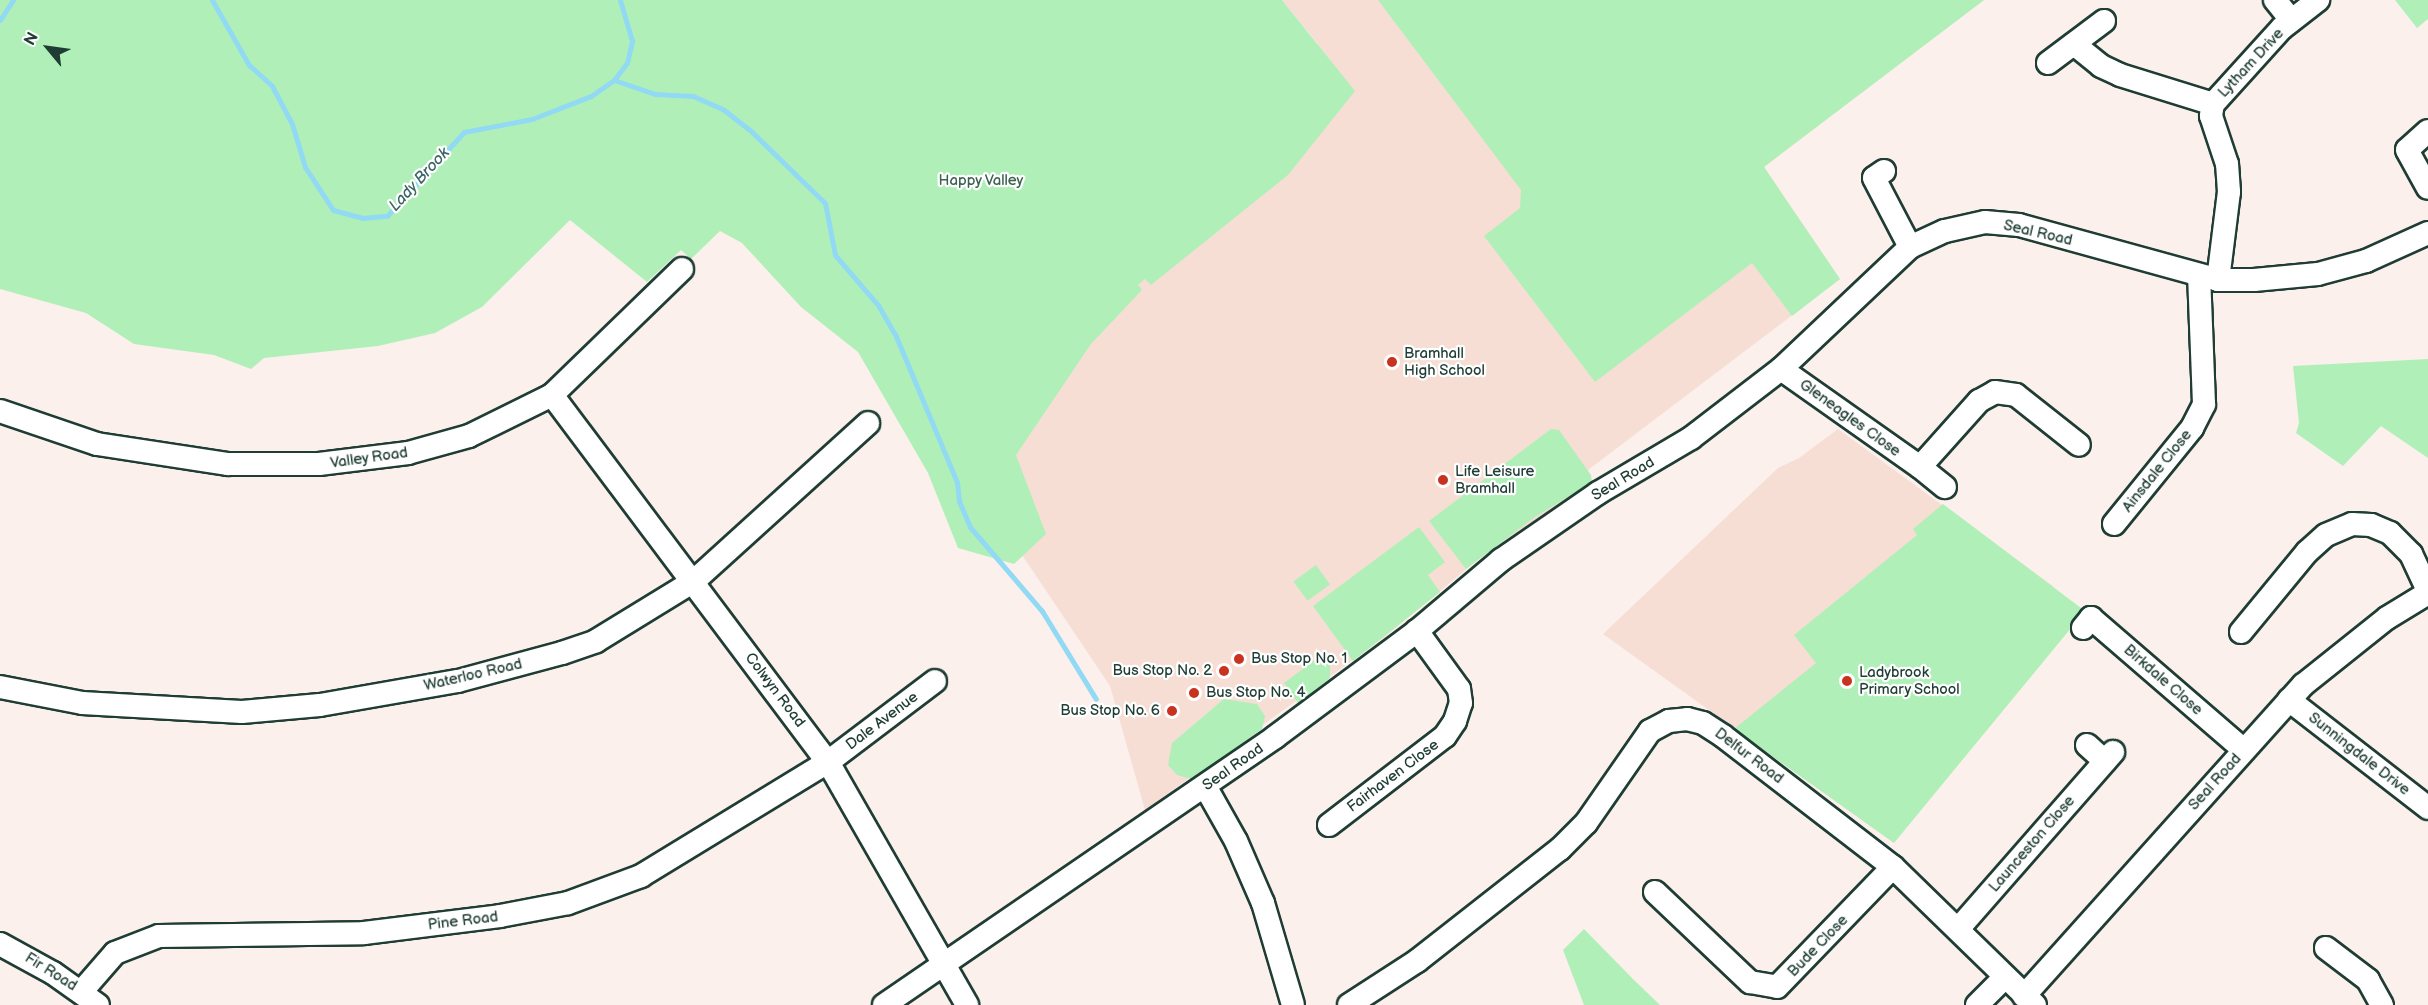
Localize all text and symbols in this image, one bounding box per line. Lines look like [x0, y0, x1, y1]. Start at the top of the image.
north arrow [18, 18, 78, 78]
street label: Lytham Drive [2214, 25, 2288, 101]
text: N [21, 29, 43, 49]
water label: Lady Brook [385, 144, 455, 216]
park label: Happy Valley [938, 172, 1024, 190]
street label: Seal Road [2002, 216, 2074, 250]
place label: Bramhall High School [1404, 344, 1485, 379]
marker: Bramhall High School [1385, 355, 1399, 369]
street label: Gleneagles Close [1796, 375, 1904, 461]
street label: Ainsdale Close [2118, 426, 2196, 516]
street label: Valley Road [329, 444, 409, 472]
street label: Seal Road [1588, 453, 1658, 505]
place label: Life Leisure Bramhall [1455, 462, 1535, 497]
marker: Life Leisure Bramhall [1436, 473, 1450, 487]
street label: Birkdale Close [2120, 641, 2206, 719]
street label: Colwyn Road [741, 649, 809, 731]
place label: Bus Stop No. 1 [1251, 650, 1348, 668]
marker: Bus Stop No. 1 [1232, 652, 1246, 666]
street label: Waterloo Road [422, 655, 524, 695]
place label: Bus Stop No. 2 [1112, 662, 1212, 680]
place label: Ladybrook Primary School [1859, 663, 1961, 698]
marker: Bus Stop No. 2 [1217, 664, 1231, 678]
marker: Ladybrook Primary School [1840, 674, 1854, 688]
place label: Bus Stop No. 4 [1206, 684, 1306, 702]
marker: Bus Stop No. 4 [1187, 686, 1201, 700]
street label: Dale Avenue [842, 688, 922, 754]
place label: Bus Stop No. 6 [1060, 702, 1160, 720]
marker: Bus Stop No. 6 [1165, 704, 1179, 718]
street label: Sunningdale Drive [2305, 709, 2413, 799]
street label: Delfur Road [1711, 724, 1787, 788]
street label: Fairhaven Close [1344, 736, 1442, 816]
street label: Seal Road [1199, 740, 1267, 794]
street label: Seal Road [2185, 750, 2245, 814]
street label: Launceston Close [1985, 792, 2079, 896]
street label: Pine Road [427, 908, 499, 934]
street label: Bude Close [1784, 911, 1852, 981]
street label: Fir Road [22, 949, 80, 995]

